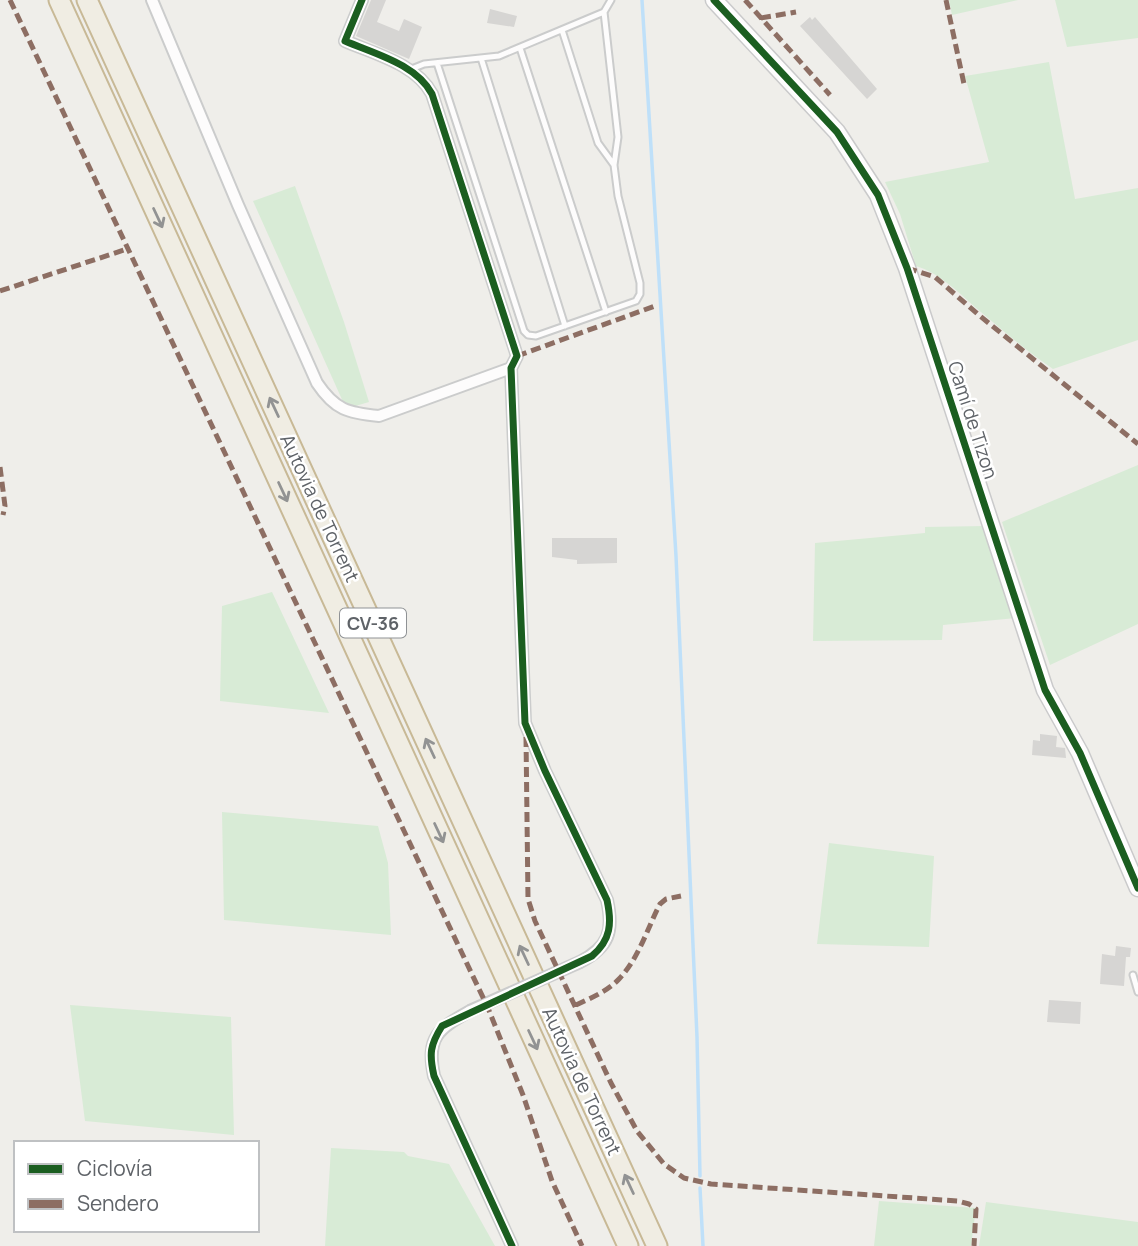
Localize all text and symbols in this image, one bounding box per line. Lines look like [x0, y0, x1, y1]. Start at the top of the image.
one-way arrow [152, 207, 165, 228]
street label: Camí de Tizon [942, 358, 1004, 482]
one-way arrow [267, 397, 280, 418]
street label: Autovia de Torrent [274, 430, 366, 586]
one-way arrow [277, 481, 290, 502]
road number: CV-36 [340, 608, 406, 638]
one-way arrow [423, 738, 436, 759]
one-way arrow [433, 822, 446, 843]
one-way arrow [517, 945, 530, 966]
street label: Autovia de Torrent [536, 1003, 628, 1159]
one-way arrow [528, 1029, 541, 1050]
legend [14, 1141, 259, 1232]
text: Ciclovía [77, 1154, 152, 1182]
one-way arrow [622, 1174, 635, 1195]
text: Sendero [77, 1189, 159, 1217]

